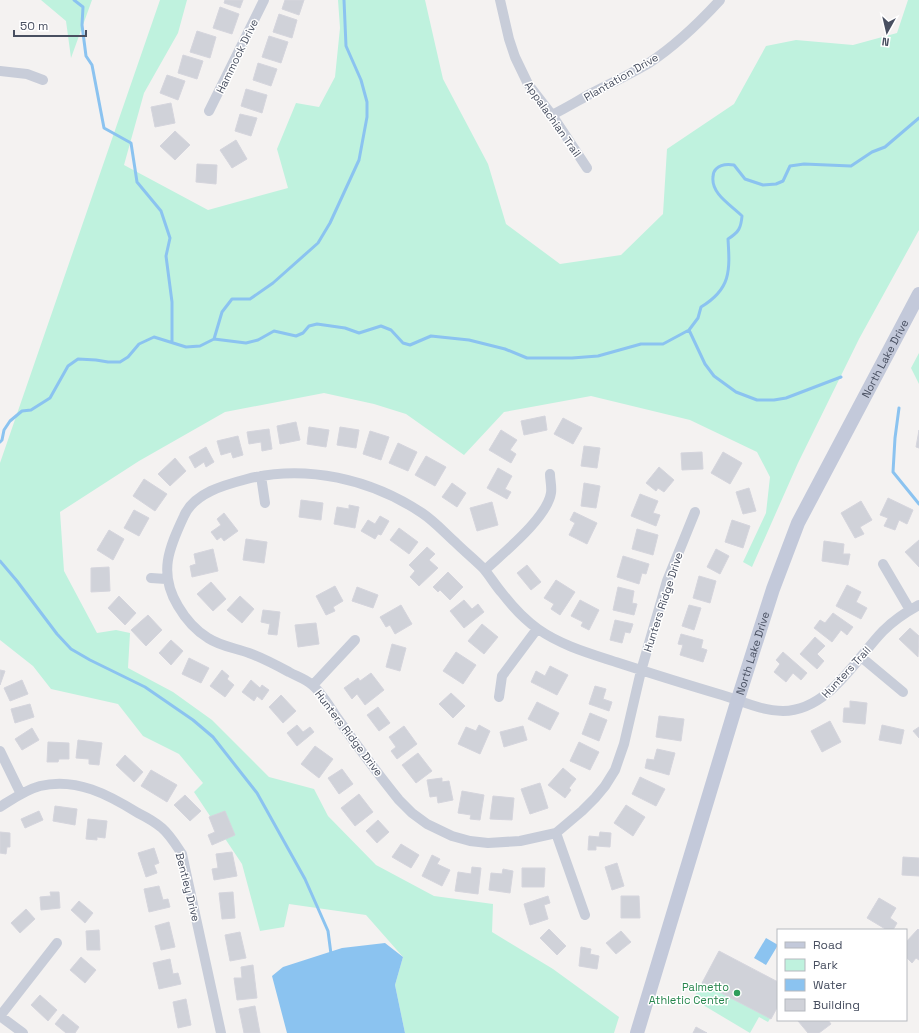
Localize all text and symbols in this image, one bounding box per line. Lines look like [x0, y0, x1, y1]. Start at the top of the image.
scale bar [14, 12, 86, 38]
north arrow [867, 12, 907, 52]
street label: Hammock Drive [213, 17, 261, 95]
text: 50 m [20, 18, 48, 34]
text: N [881, 34, 890, 49]
street label: Plantation Drive [581, 50, 661, 104]
street label: Appalachian Trail [522, 78, 584, 160]
street label: North Lake Drive [858, 317, 911, 400]
street label: Hunters Ridge Drive [640, 550, 686, 654]
street label: North Lake Drive [733, 610, 772, 697]
street label: Hunters Trail [819, 643, 873, 701]
street label: Hunters Ridge Drive [312, 687, 386, 779]
street label: Bentley Drive [173, 851, 203, 923]
legend [777, 929, 907, 1021]
text: Road [813, 937, 842, 953]
text: Park [813, 957, 838, 973]
text: Water [813, 977, 847, 993]
place label: Palmetto Athletic Center [649, 980, 729, 1007]
marker: Palmetto Athletic Center [732, 988, 742, 998]
text: Building [813, 997, 860, 1013]

